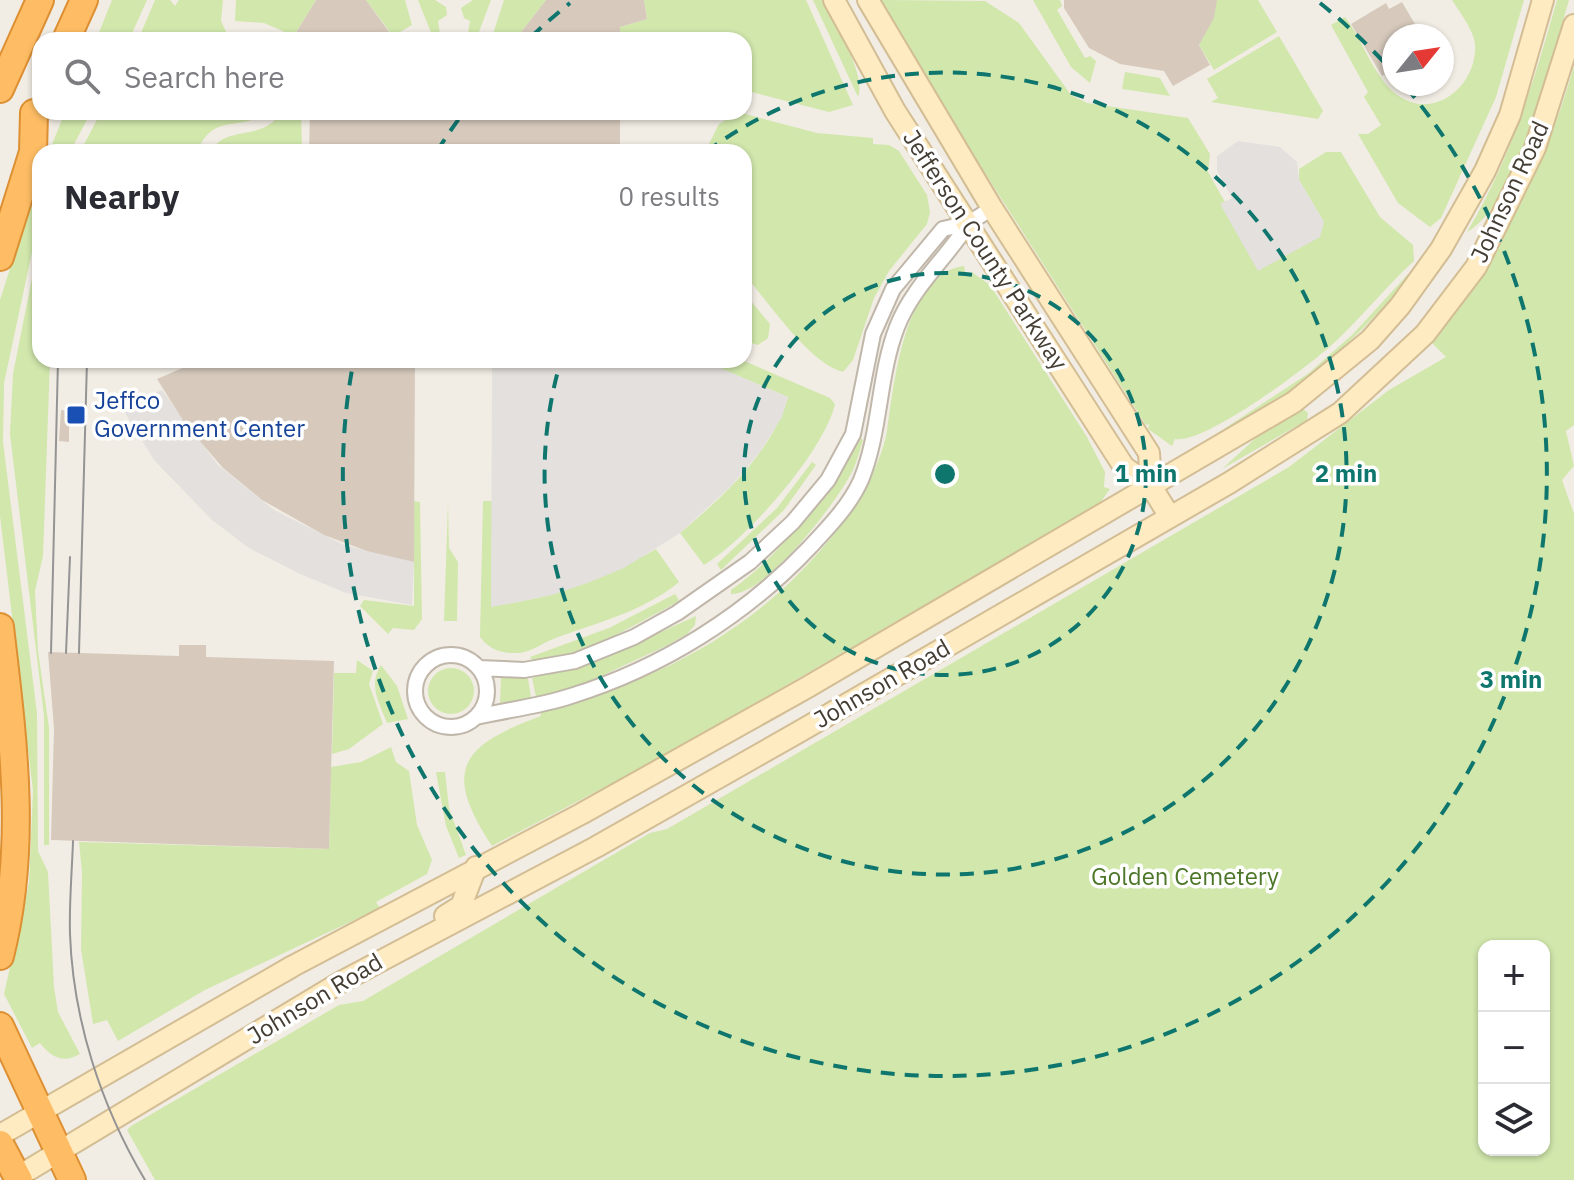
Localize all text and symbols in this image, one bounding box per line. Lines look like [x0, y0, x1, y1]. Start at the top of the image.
north arrow [1382, 24, 1454, 96]
search box [32, 32, 752, 120]
icon: search [60, 54, 104, 98]
text: Search here [124, 57, 285, 96]
street label: Johnson Road [1462, 116, 1556, 267]
street label: Jefferson County Parkway [896, 123, 1076, 376]
text: Nearby [64, 174, 179, 218]
text: 0 results [618, 179, 720, 213]
place label: Jeffco Government Center [94, 384, 305, 444]
marker: Jeffco Government Center [65, 404, 87, 426]
text: 1 min [1115, 457, 1177, 489]
text: 2 min [1315, 457, 1377, 489]
centre of rings [931, 460, 959, 488]
street label: Johnson Road [807, 631, 956, 735]
text: 3 min [1480, 663, 1542, 695]
park label: Golden Cemetery [1091, 860, 1279, 892]
map controls [1478, 940, 1550, 1156]
button: + [1478, 940, 1550, 1012]
street label: Johnson Road [241, 945, 388, 1051]
button: − [1478, 1012, 1550, 1084]
button: layers [1478, 1084, 1550, 1156]

